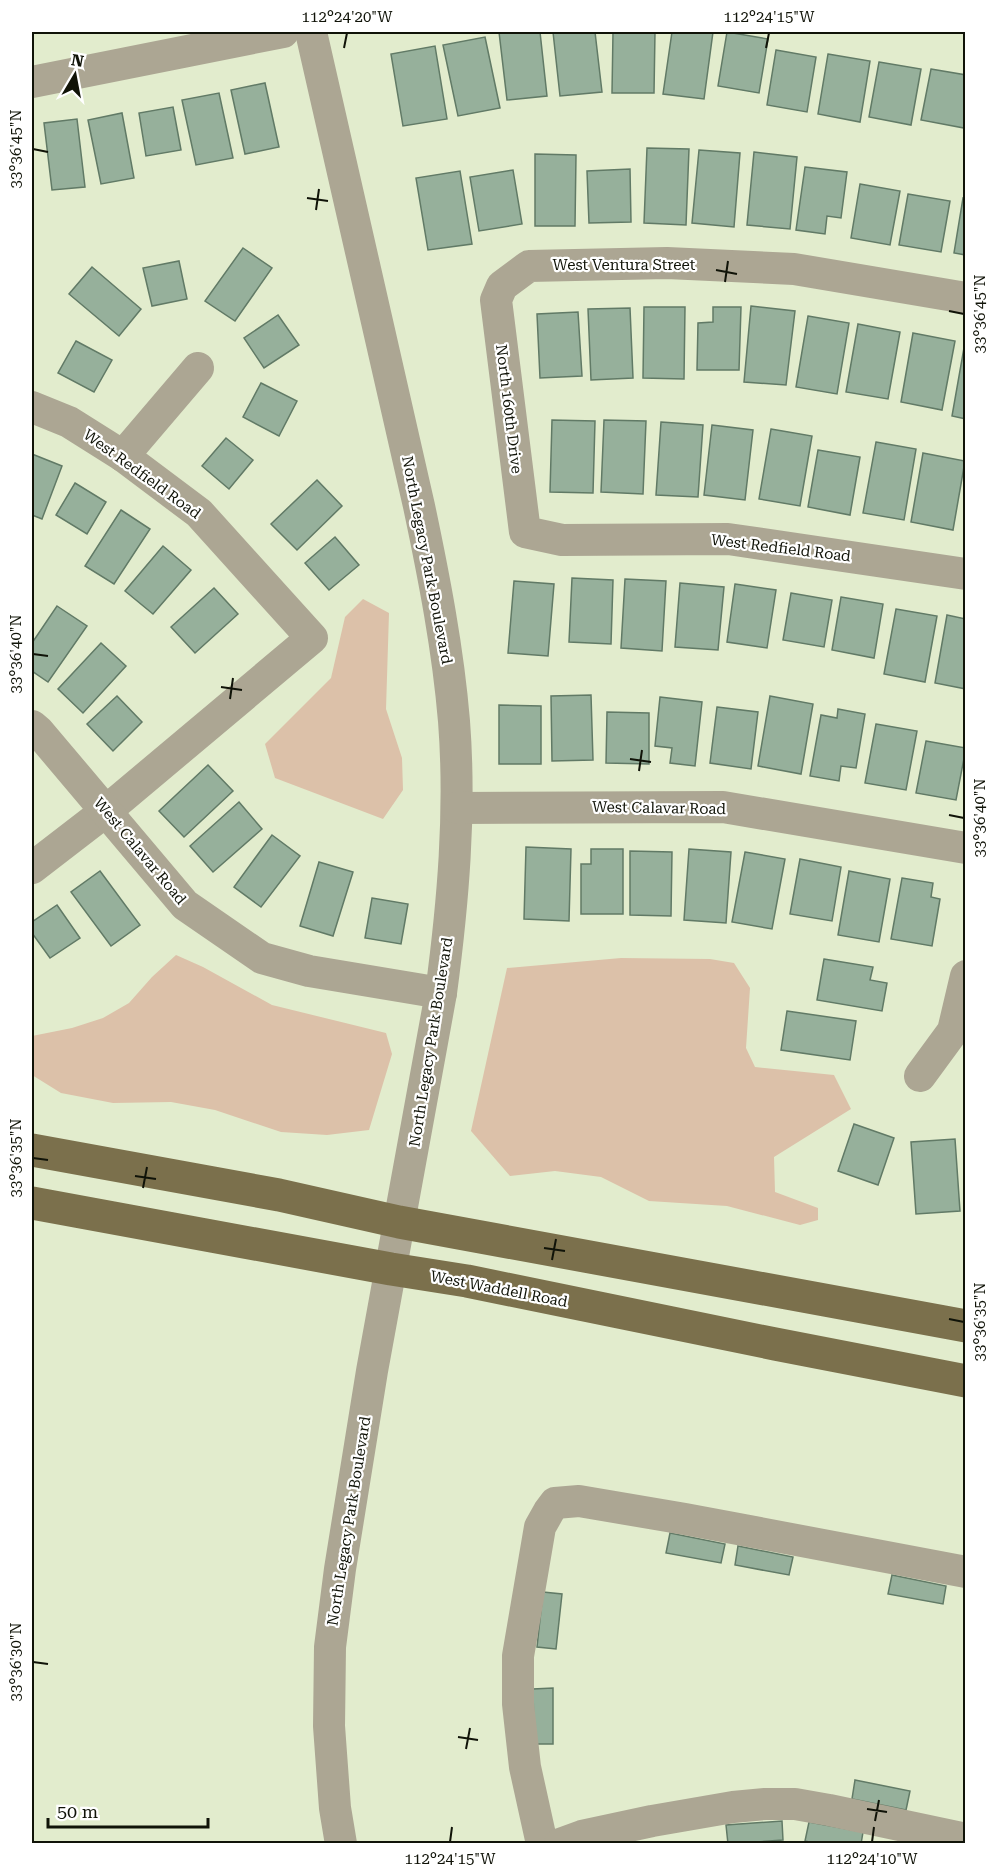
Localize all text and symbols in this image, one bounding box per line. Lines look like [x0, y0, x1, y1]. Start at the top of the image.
text: 112°24'20"W [302, 8, 393, 26]
text: 112°24'15"W [724, 8, 815, 26]
north arrow [45, 45, 105, 105]
text: N [70, 50, 85, 71]
text: 33°36'45"N [7, 109, 25, 189]
street label: West Ventura Street [553, 256, 696, 274]
text: 33°36'45"N [971, 274, 989, 354]
street label: North 160th Drive [492, 343, 526, 475]
street label: West Redfield Road [80, 425, 204, 523]
street label: North Legacy Park Boulevard [398, 454, 456, 666]
street label: West Redfield Road [710, 531, 852, 566]
text: 33°36'40"N [7, 614, 25, 694]
text: 33°36'40"N [971, 778, 989, 858]
street label: West Calavar Road [90, 794, 190, 908]
street label: West Calavar Road [592, 798, 727, 818]
street label: North Legacy Park Boulevard [406, 936, 457, 1148]
text: 33°36'35"N [7, 1118, 25, 1198]
street label: West Waddell Road [429, 1267, 569, 1311]
text: 33°36'35"N [971, 1282, 989, 1362]
street label: North Legacy Park Boulevard [324, 1415, 375, 1627]
text: 33°36'30"N [7, 1622, 25, 1702]
scale bar [48, 1791, 208, 1829]
text: 50 m [57, 1801, 98, 1822]
text: 112°24'15"W [405, 1850, 496, 1868]
text: 112°24'10"W [827, 1850, 918, 1868]

